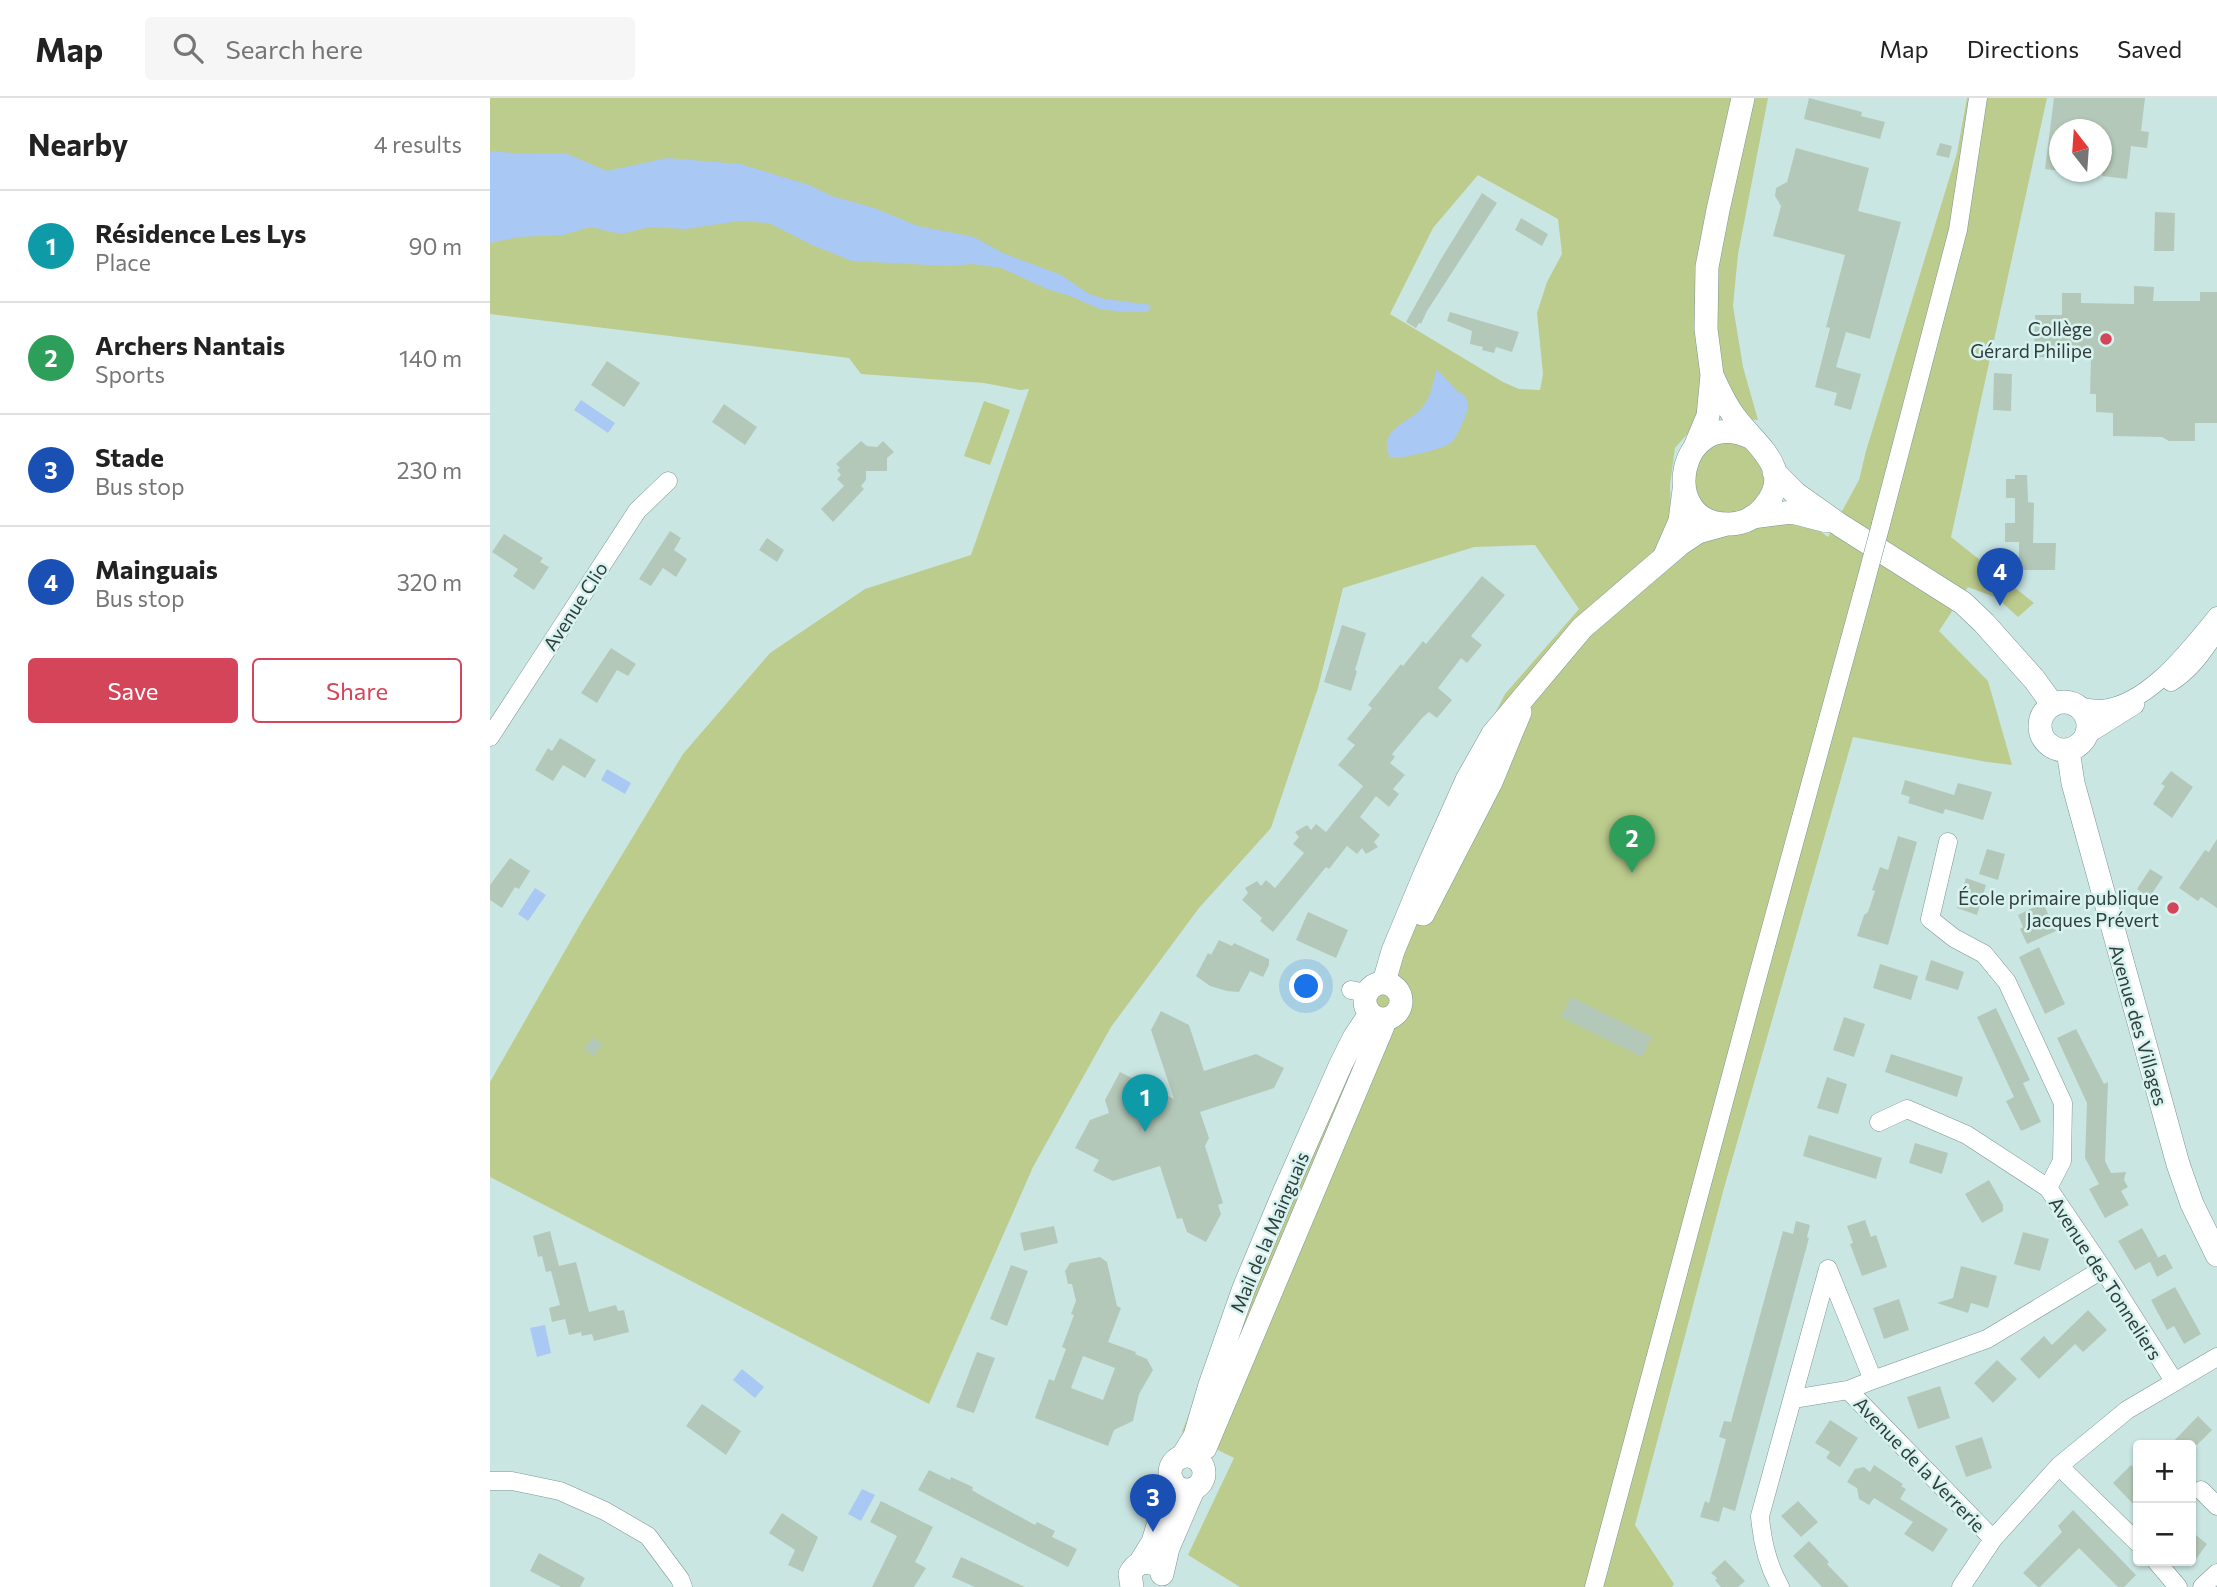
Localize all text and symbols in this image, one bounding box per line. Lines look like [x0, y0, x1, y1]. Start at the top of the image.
search box [145, 17, 635, 80]
text: Map [35, 28, 103, 69]
icon: search [169, 29, 207, 67]
text: Search here [225, 33, 363, 64]
text: Map [1879, 34, 1929, 63]
text: Directions [1967, 34, 2079, 63]
text: Saved [2117, 34, 2182, 63]
north arrow [2049, 119, 2112, 182]
text: Nearby [28, 125, 128, 162]
text: 4 results [374, 130, 462, 158]
text: Résidence Les Lys [95, 217, 306, 248]
text: 1 [46, 232, 56, 260]
text: 90 m [409, 232, 462, 260]
text: Place [95, 248, 151, 276]
place label: Collège Gérard Philipe [1970, 317, 2092, 362]
text: Archers Nantais [95, 329, 285, 360]
marker: Collège Gérard Philipe [2098, 331, 2114, 347]
text: 2 [44, 344, 58, 372]
text: 140 m [399, 344, 462, 372]
text: Sports [95, 360, 165, 388]
text: Stade [95, 441, 164, 472]
text: 3 [44, 456, 58, 484]
text: 230 m [397, 456, 462, 484]
text: Bus stop [95, 472, 185, 500]
pin: 4 [1977, 548, 2023, 606]
text: Mainguais [95, 553, 218, 584]
street label: Avenue Clio [538, 557, 612, 655]
text: 4 [44, 568, 58, 596]
text: 320 m [397, 568, 462, 596]
text: Bus stop [95, 584, 185, 612]
button: Save [28, 658, 238, 723]
button: Share [252, 658, 462, 723]
pin: 2 [1609, 815, 1655, 873]
place label: École primaire publique Jacques Prévert [1958, 886, 2159, 931]
marker: École primaire publique Jacques Prévert [2165, 900, 2181, 916]
street label: Avenue des Villages [2105, 942, 2173, 1108]
your location [1289, 969, 1323, 1003]
pin: 1 [1122, 1074, 1168, 1132]
street label: Mail de la Mainguais [1225, 1148, 1313, 1316]
street label: Avenue des Tonneliers [2045, 1192, 2167, 1364]
street label: Avenue de la Verrerie [1850, 1392, 1990, 1536]
map controls [2133, 1440, 2196, 1566]
button: + [2133, 1440, 2196, 1503]
pin: 3 [1130, 1474, 1176, 1532]
button: − [2133, 1503, 2196, 1566]

